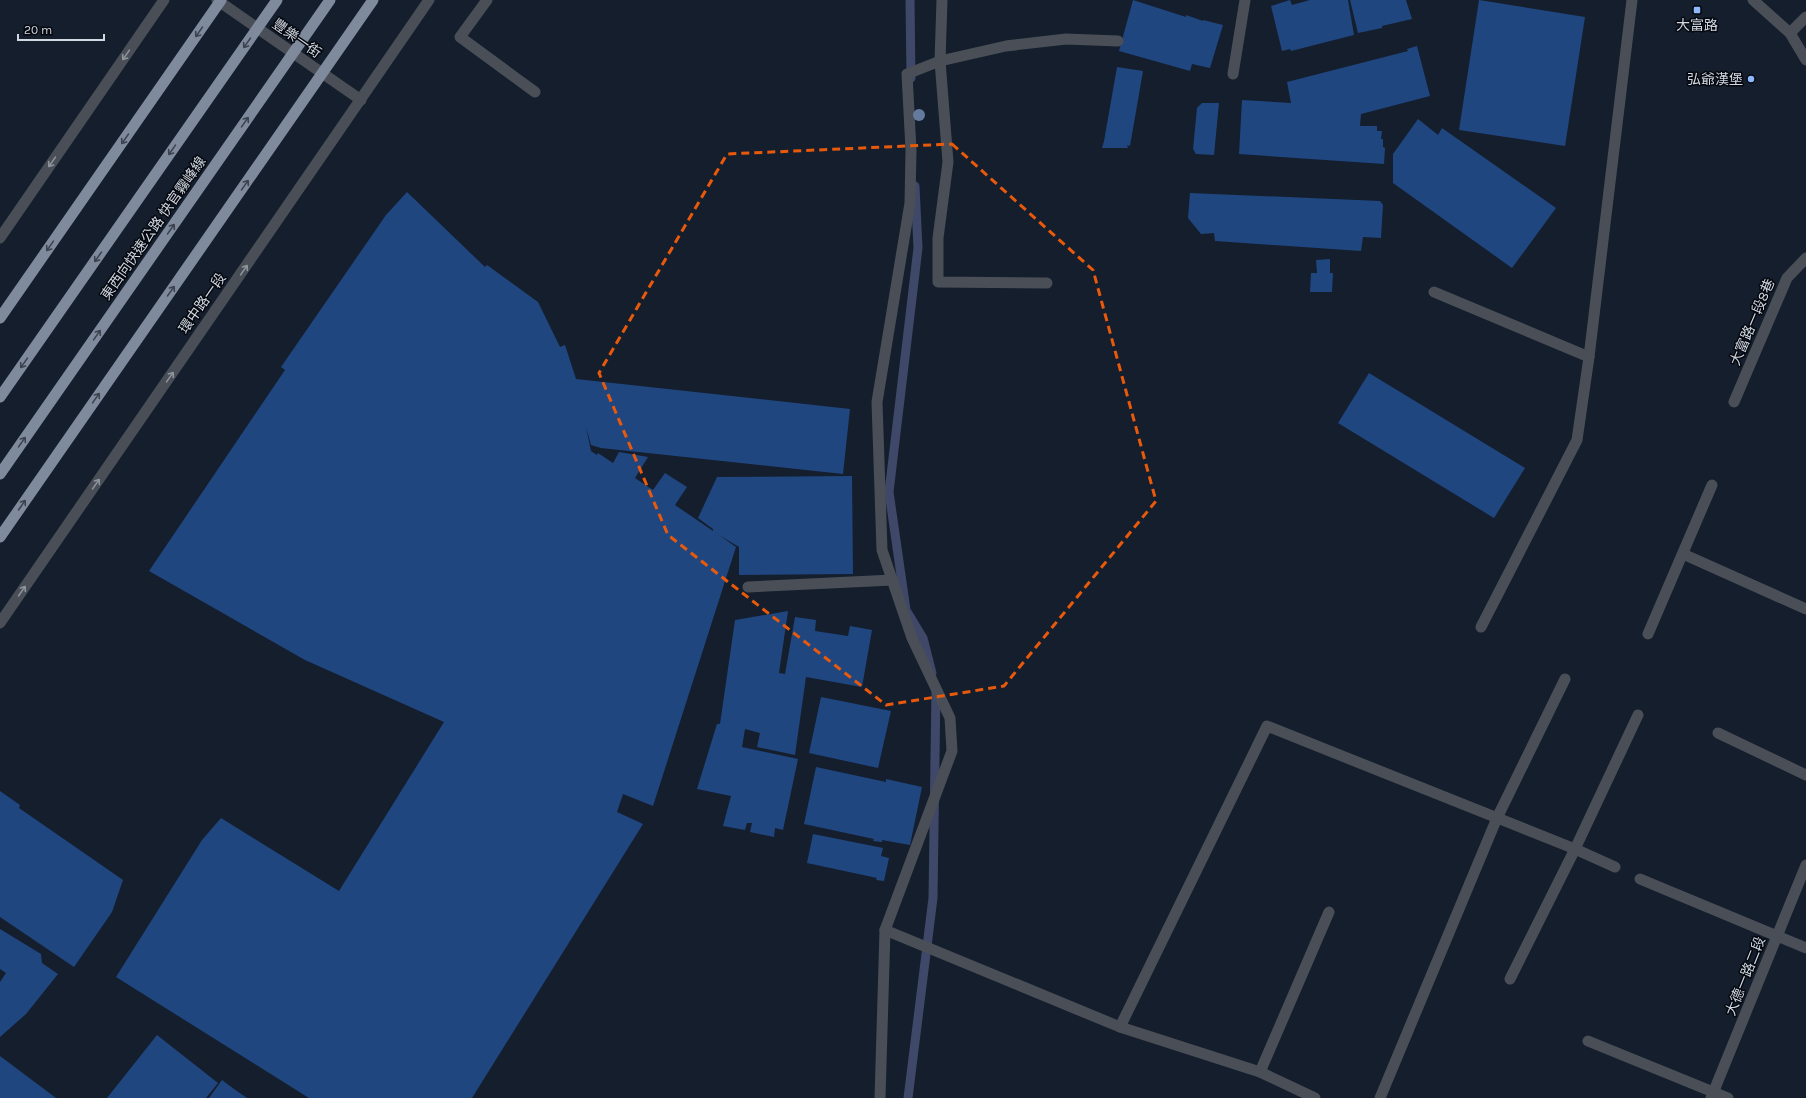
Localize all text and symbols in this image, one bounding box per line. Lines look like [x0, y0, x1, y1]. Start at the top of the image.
marker: 大富路 [1692, 5, 1702, 15]
street label: 豐樂一街 [269, 15, 325, 61]
scale bar [18, 16, 104, 42]
place label: 大富路 [1676, 17, 1718, 34]
text: 20 m [24, 23, 52, 37]
one-way arrow [195, 26, 203, 37]
one-way arrow [243, 38, 251, 49]
one-way arrow [122, 49, 130, 60]
place label: 弘爺漢堡 [1687, 71, 1743, 88]
marker: 弘爺漢堡 [1746, 74, 1756, 84]
one-way arrow [241, 117, 249, 128]
one-way arrow [121, 133, 129, 144]
one-way arrow [168, 144, 176, 155]
street label: 東西向快速公路 快官霧峰線 [97, 153, 210, 303]
one-way arrow [48, 157, 56, 168]
one-way arrow [241, 179, 249, 190]
one-way arrow [167, 223, 175, 234]
one-way arrow [46, 240, 54, 251]
one-way arrow [94, 251, 102, 262]
one-way arrow [240, 264, 248, 275]
street label: 環中路一段 [175, 270, 229, 337]
street label: 大富路一段8巷 [1727, 276, 1778, 368]
one-way arrow [167, 286, 175, 297]
one-way arrow [93, 330, 101, 341]
one-way arrow [20, 358, 28, 369]
one-way arrow [166, 371, 174, 382]
one-way arrow [92, 393, 100, 404]
one-way arrow [18, 437, 26, 448]
one-way arrow [92, 478, 100, 489]
one-way arrow [18, 500, 26, 511]
one-way arrow [18, 585, 26, 596]
street label: 大德一路二段 [1722, 934, 1769, 1018]

